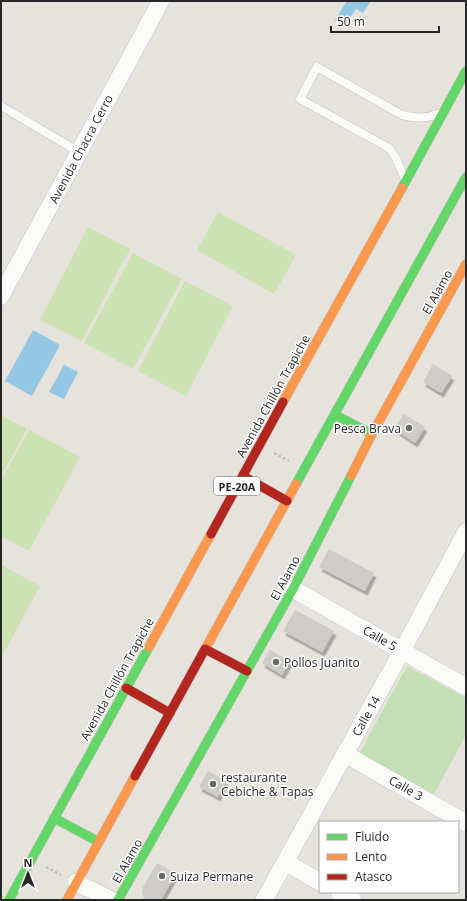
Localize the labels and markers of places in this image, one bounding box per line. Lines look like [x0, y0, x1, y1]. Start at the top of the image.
place label: Pesca Brava [334, 420, 401, 437]
marker: Pesca Brava [404, 423, 414, 433]
place label: Pollos Juanito [284, 654, 360, 671]
marker: Pollos Juanito [271, 657, 281, 667]
place label: restaurante Cebiche & Tapas [221, 769, 314, 800]
marker: restaurante Cebiche & Tapas [208, 779, 218, 789]
place label: Suiza Permane [170, 868, 253, 885]
marker: Suiza Permane [157, 871, 167, 881]

